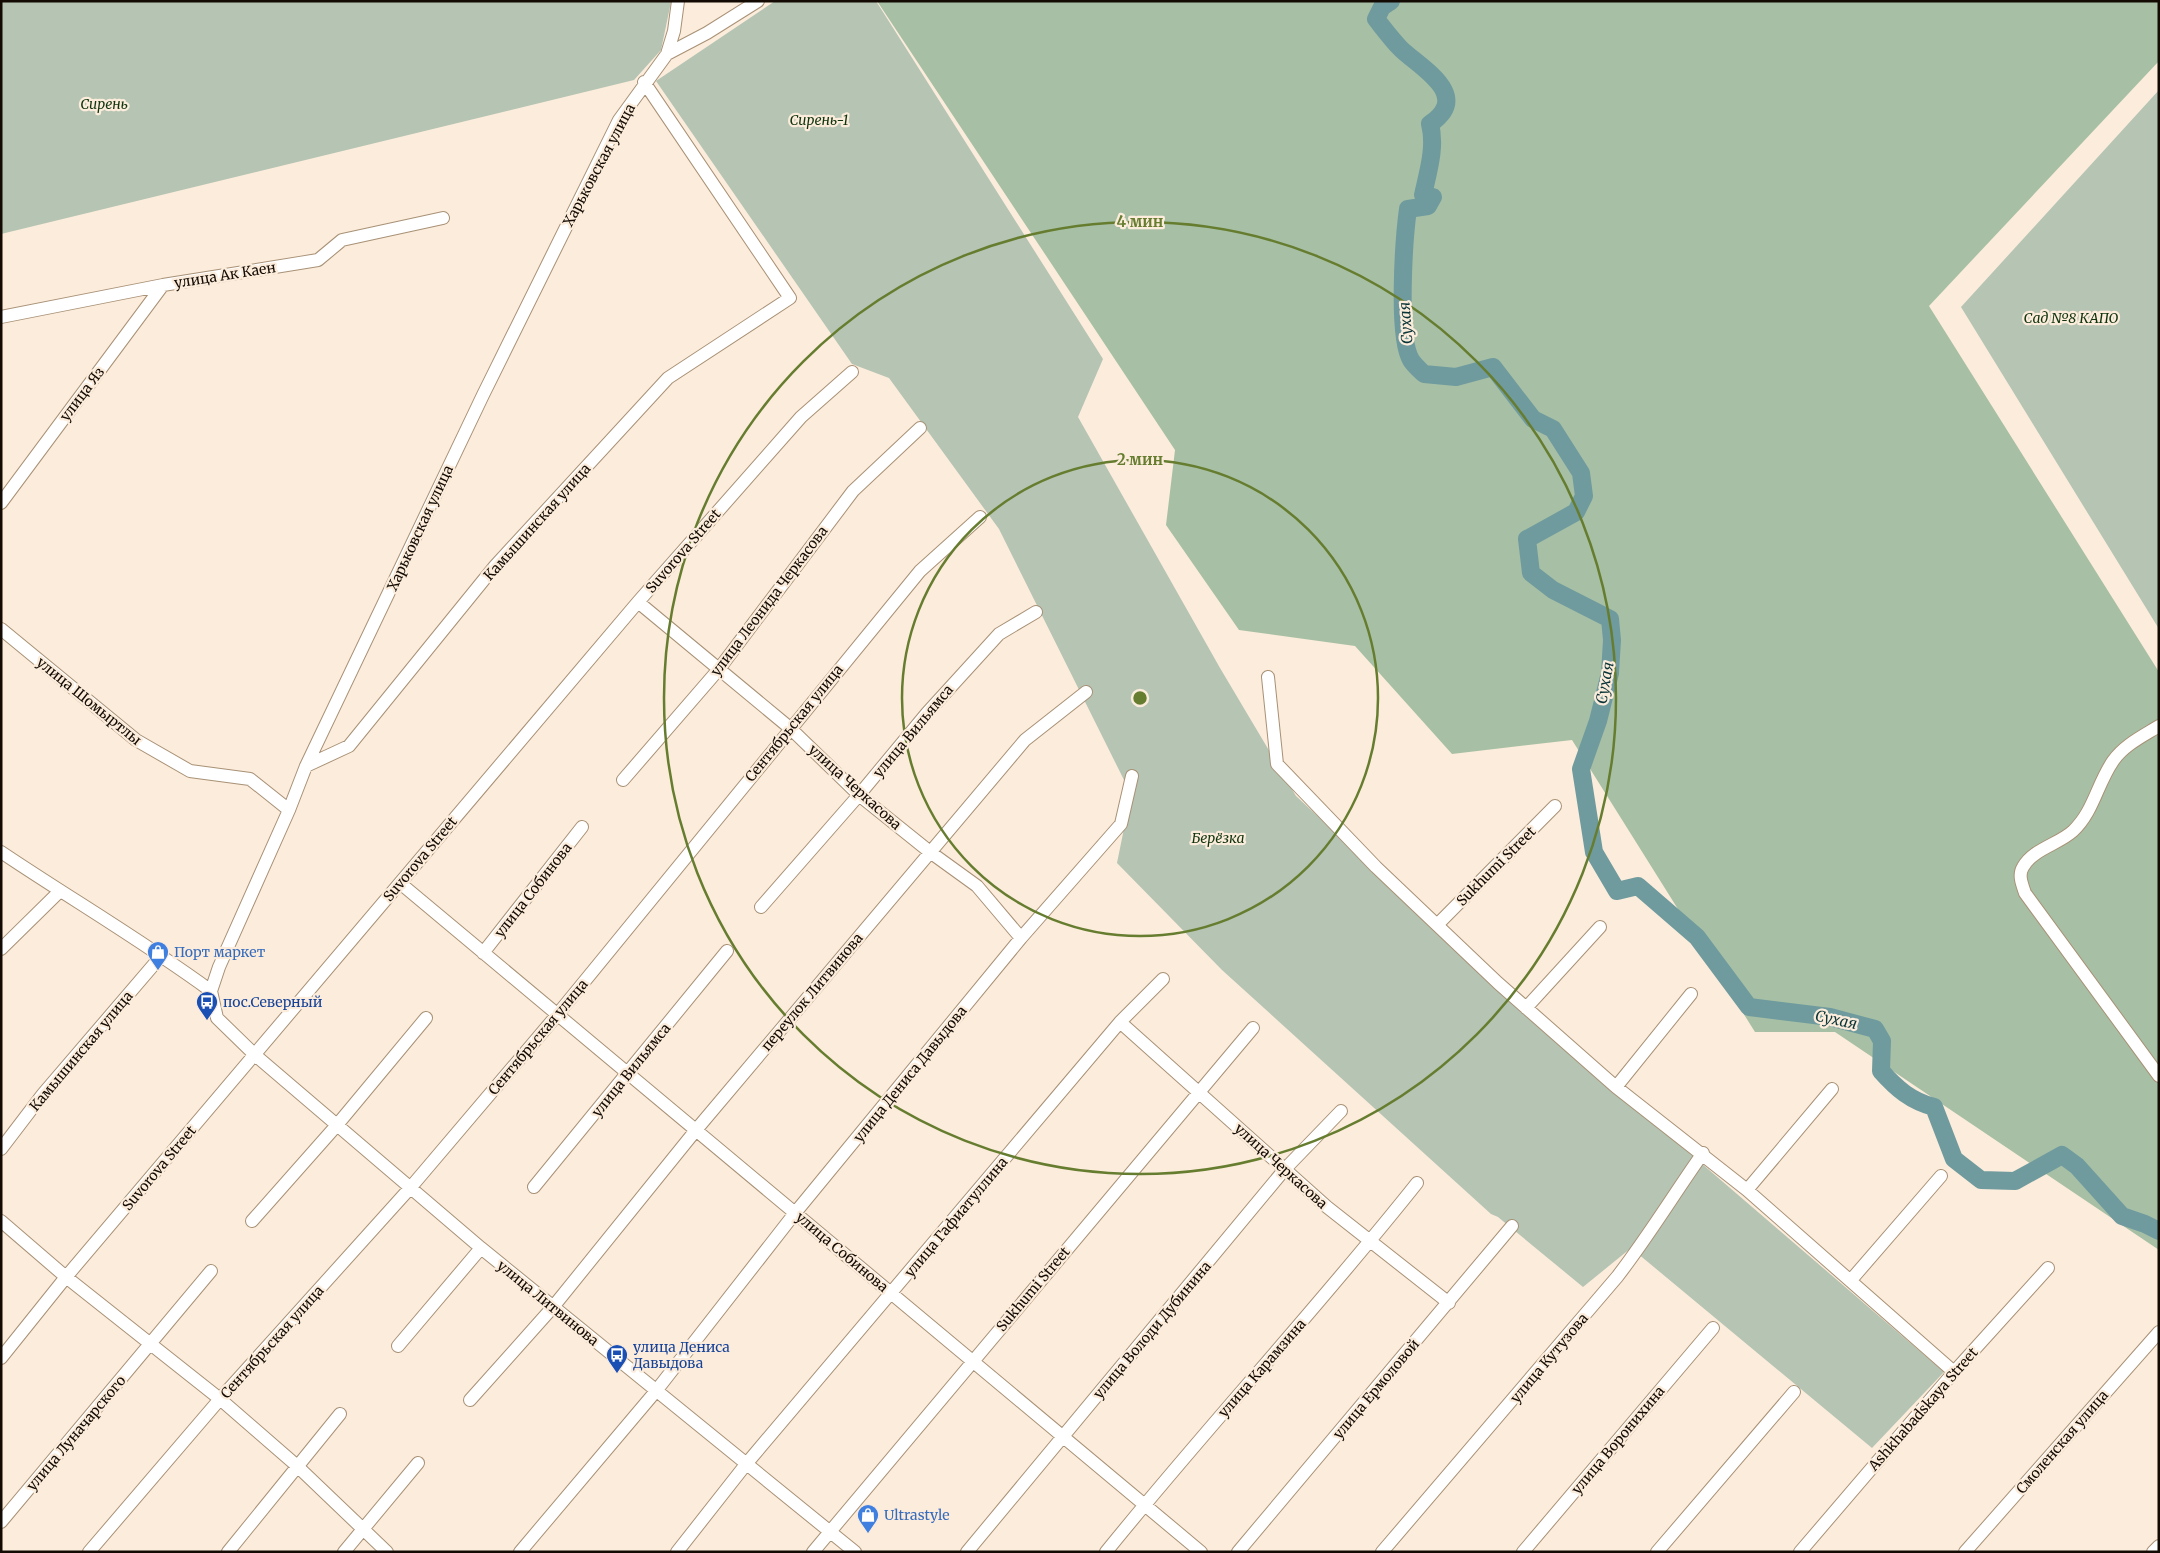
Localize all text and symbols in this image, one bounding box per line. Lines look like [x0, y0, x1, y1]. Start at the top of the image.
park label: Сирень [80, 95, 128, 113]
street label: Харьковская улица [559, 100, 639, 230]
park label: Сирень-1 [789, 111, 849, 129]
text: 4 мин [1117, 212, 1164, 231]
street label: улица Ак Каен [173, 258, 277, 292]
water label: Сухая [1395, 301, 1416, 345]
park label: Сад №8 КАПО [2024, 309, 2119, 327]
street label: улица Яз [56, 363, 108, 425]
text: 2 мин [1117, 450, 1163, 469]
street label: Камышинская улица [480, 459, 595, 584]
street label: Харьковская улица [383, 462, 457, 594]
street label: Suvorova Street [642, 505, 725, 597]
street label: улица Леонида Черкасова [707, 522, 832, 680]
street label: улица Шомыртлы [33, 653, 145, 749]
street label: Сентябрьская улица [741, 660, 847, 785]
water label: Сухая [1591, 660, 1618, 705]
street label: улица Вильямса [869, 681, 957, 781]
centre of rings [1131, 689, 1149, 707]
street label: улица Черкасова [805, 740, 906, 834]
street label: Suvorova Street [379, 812, 461, 905]
street label: Sukhumi Street [1453, 822, 1540, 909]
park label: Берёзка [1191, 829, 1245, 847]
street label: улица Собинова [490, 839, 576, 941]
street label: переулок Литвинова [757, 929, 867, 1055]
shop icon: Порт маркет [146, 940, 170, 971]
place label: Порт маркет [174, 943, 266, 961]
street label: Сентябрьская улица [484, 975, 592, 1099]
street label: Камышинская улица [25, 987, 137, 1115]
bus stop icon: пос.Северный [195, 990, 219, 1021]
place label: пос.Северный [223, 993, 323, 1011]
street label: улица Дениса Давыдова [849, 1002, 971, 1146]
water label: Сухая [1813, 1006, 1859, 1033]
street label: улица Вильямса [588, 1019, 675, 1120]
street label: улица Черкасова [1231, 1119, 1332, 1213]
street label: Suvorova Street [118, 1121, 200, 1214]
street label: улица Гафиатуллина [900, 1153, 1012, 1281]
street label: улица Собинова [792, 1208, 892, 1296]
street label: Sukhumi Street [992, 1243, 1074, 1335]
street label: улица Литвинова [494, 1256, 603, 1350]
street label: улица Володи Дубинина [1089, 1257, 1215, 1402]
street label: Сентябрьская улица [217, 1281, 328, 1402]
street label: улица Кутузова [1506, 1309, 1592, 1407]
street label: улица Карамзина [1214, 1315, 1310, 1421]
street label: улица Ермоловой [1329, 1335, 1423, 1443]
place label: улица Дениса Давыдова [633, 1338, 730, 1372]
bus stop icon: улица Дениса Давыдова [605, 1343, 629, 1374]
street label: Ashkhabadskaya Street [1864, 1343, 1982, 1475]
street label: улица Луначарского [23, 1372, 129, 1494]
street label: улица Воронихина [1568, 1382, 1669, 1498]
street label: Смоленская улица [2012, 1386, 2112, 1497]
shop icon: Ultrastyle [856, 1503, 880, 1534]
place label: Ultrastyle [884, 1506, 950, 1524]

